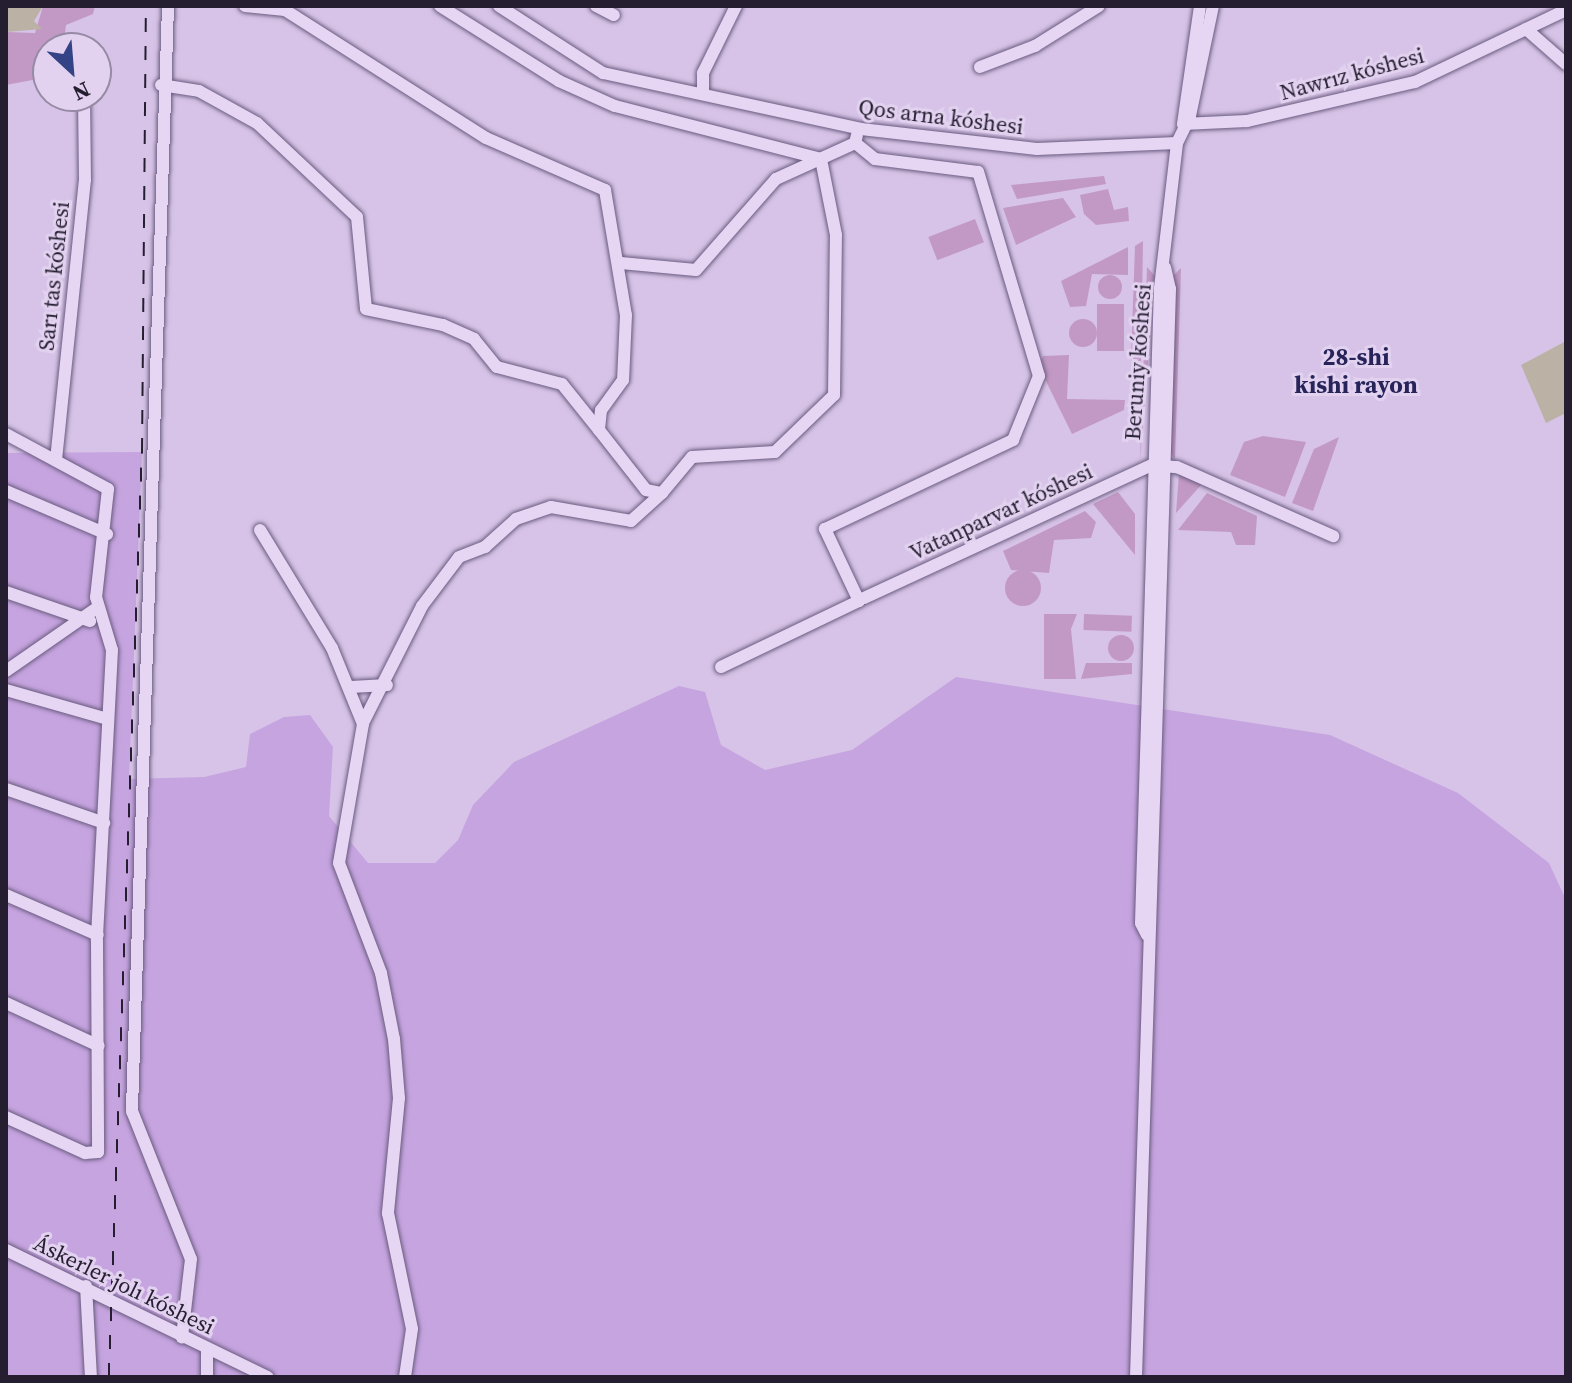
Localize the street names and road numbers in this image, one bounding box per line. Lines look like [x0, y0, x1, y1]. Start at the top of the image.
street label: Nawrız kóshesi [1277, 42, 1427, 106]
street label: Qos arna kóshesi [857, 94, 1025, 140]
street label: Sarı tas kóshesi [33, 200, 75, 352]
street label: Beruniy kóshesi [1119, 283, 1157, 441]
street label: Vatanparvar kóshesi [905, 458, 1097, 566]
street label: Áskerler jolı kóshesi [29, 1230, 219, 1340]

